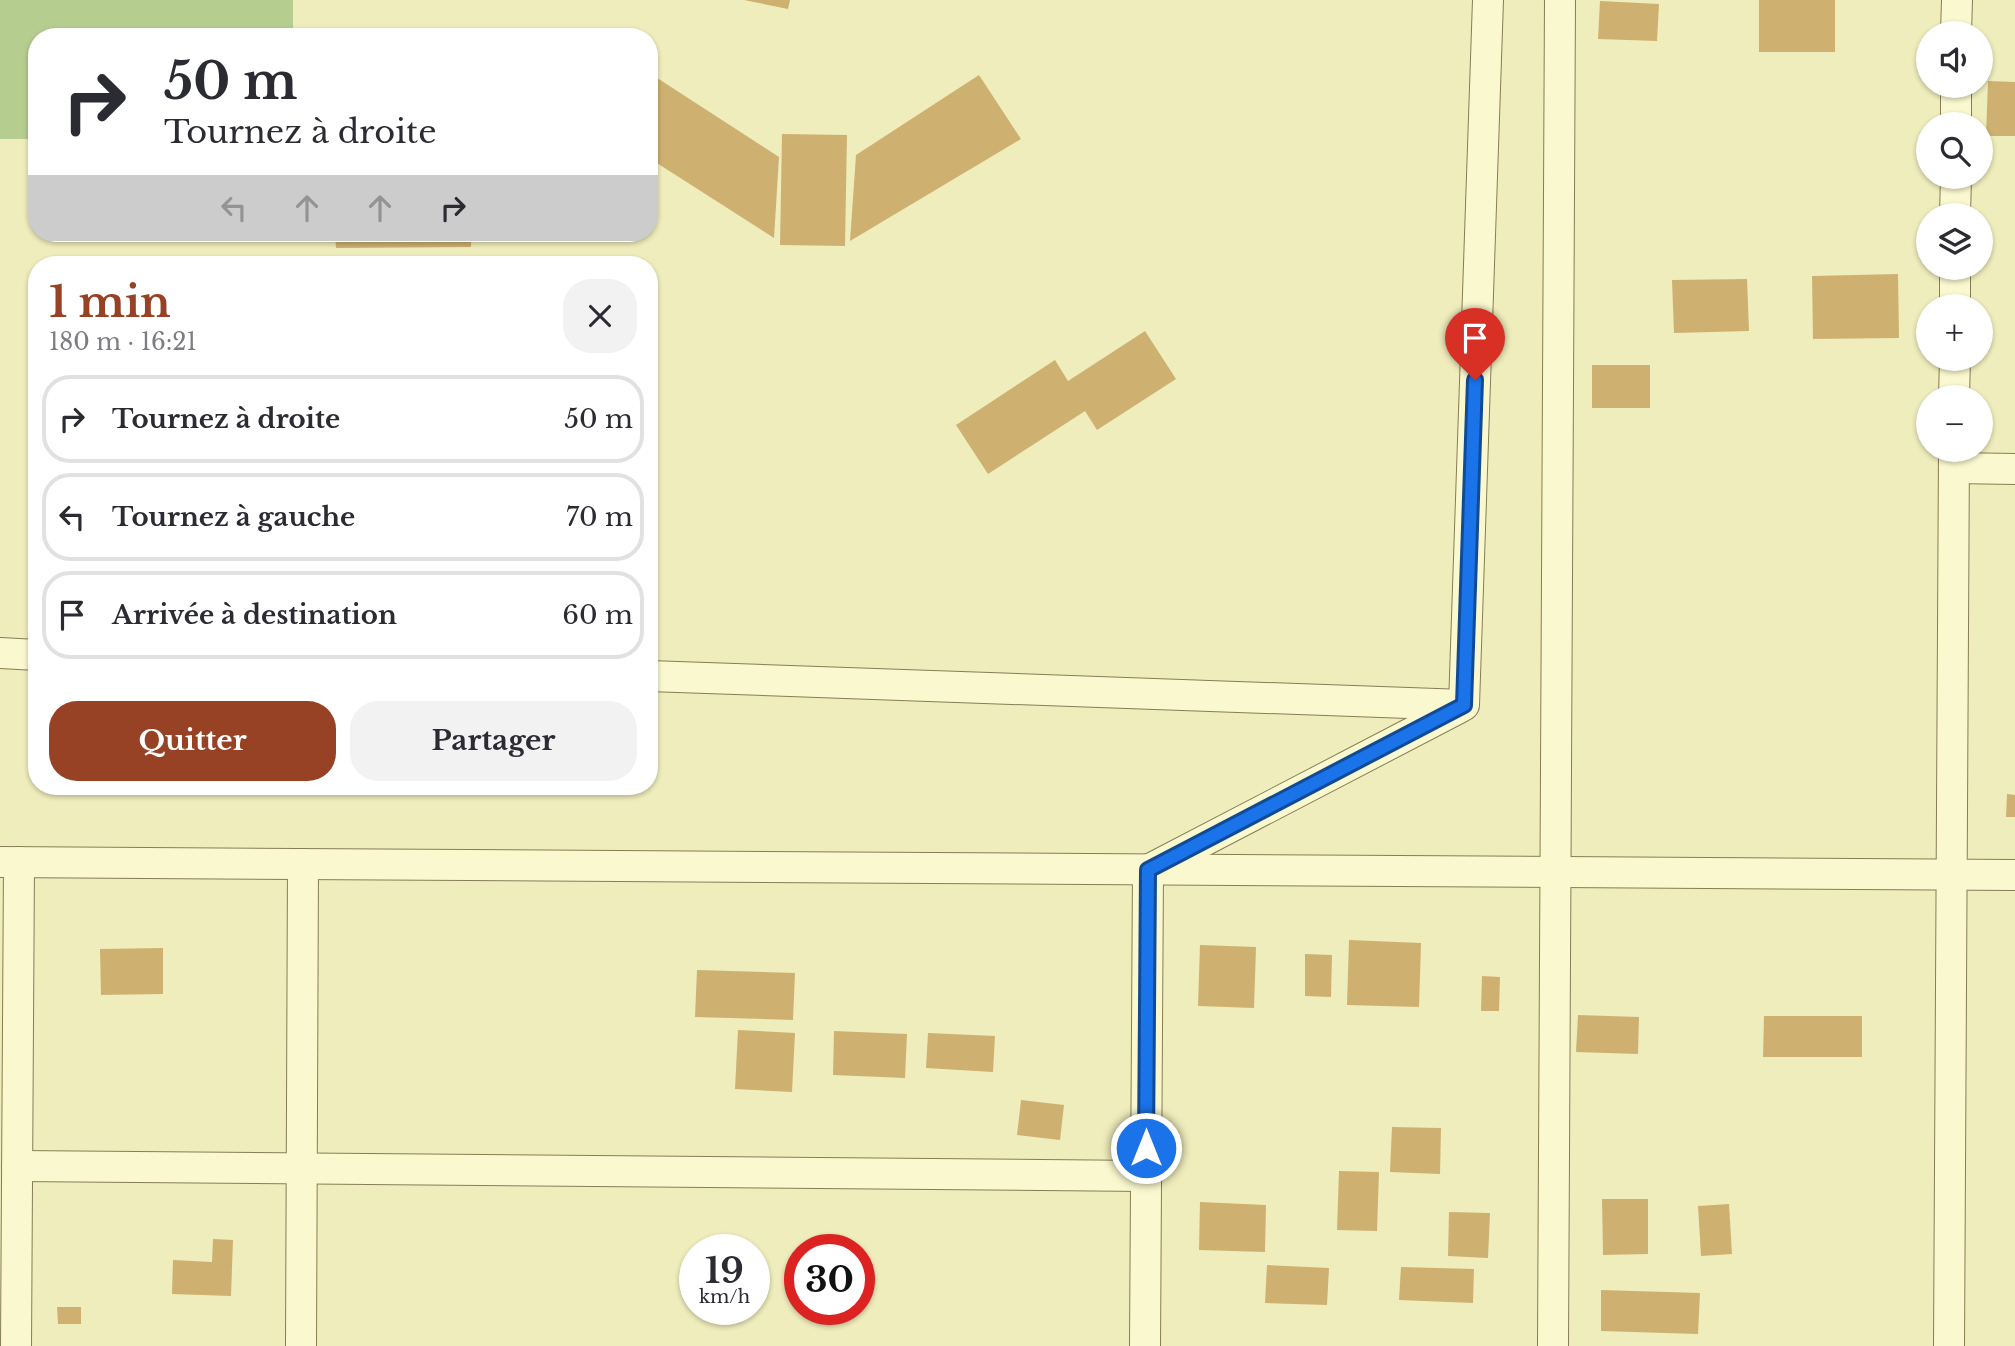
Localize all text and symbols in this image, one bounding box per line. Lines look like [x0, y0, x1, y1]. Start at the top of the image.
map controls [1916, 21, 1993, 462]
button: sound [1916, 21, 1993, 98]
text: 50 m [164, 51, 297, 112]
icon: right [49, 56, 140, 147]
text: Tournez à droite [164, 112, 437, 152]
button: search [1916, 112, 1993, 189]
icon: left [215, 189, 253, 227]
icon: ahead [288, 189, 326, 227]
icon: ahead [361, 189, 399, 227]
icon: right [434, 189, 472, 227]
button: layers [1916, 203, 1993, 280]
text: 1 min [49, 276, 171, 328]
button: close [563, 279, 637, 353]
button: + [1916, 294, 1993, 371]
pin [1445, 308, 1505, 380]
icon: arrive [1456, 319, 1494, 357]
text: 180 m · 16:21 [49, 328, 197, 356]
button: − [1916, 385, 1993, 462]
icon: right [53, 400, 91, 438]
text: Tournez à droite [112, 403, 340, 435]
text: 50 m [564, 403, 633, 435]
icon: left [53, 498, 91, 536]
text: Tournez à gauche [112, 501, 355, 533]
text: 70 m [566, 501, 633, 533]
icon: arrive [53, 596, 91, 634]
text: Arrivée à destination [112, 599, 397, 631]
text: 60 m [562, 599, 633, 631]
button: Quitter [49, 701, 336, 781]
button: Partager [350, 701, 637, 781]
position arrow [1109, 1111, 1183, 1185]
speed limit sign: 30 [784, 1234, 875, 1325]
text: 19 [705, 1249, 744, 1292]
text: km/h [699, 1286, 750, 1308]

